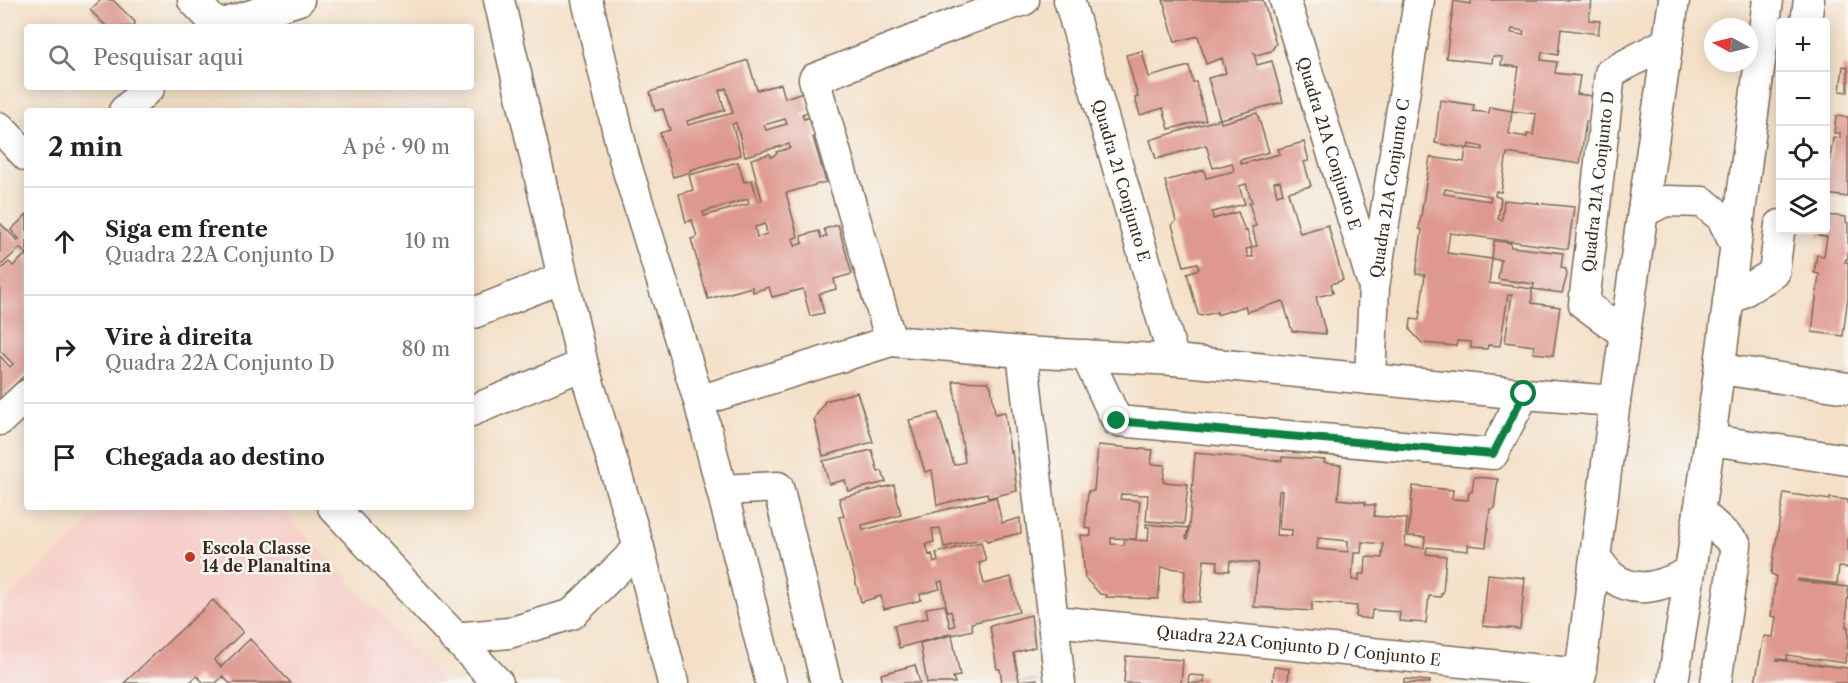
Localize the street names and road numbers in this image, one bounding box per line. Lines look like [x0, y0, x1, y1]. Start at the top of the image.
street label: Quadra 21A Conjunto E [1293, 54, 1366, 232]
street label: Quadra 21A Conjunto D [1578, 90, 1618, 273]
street label: Quadra 21 Conjunto E [1088, 97, 1155, 264]
street label: Quadra 21A Conjunto C [1366, 97, 1413, 279]
street label: Quadra 22A Conjunto D / Conjunto E [1156, 621, 1442, 670]

